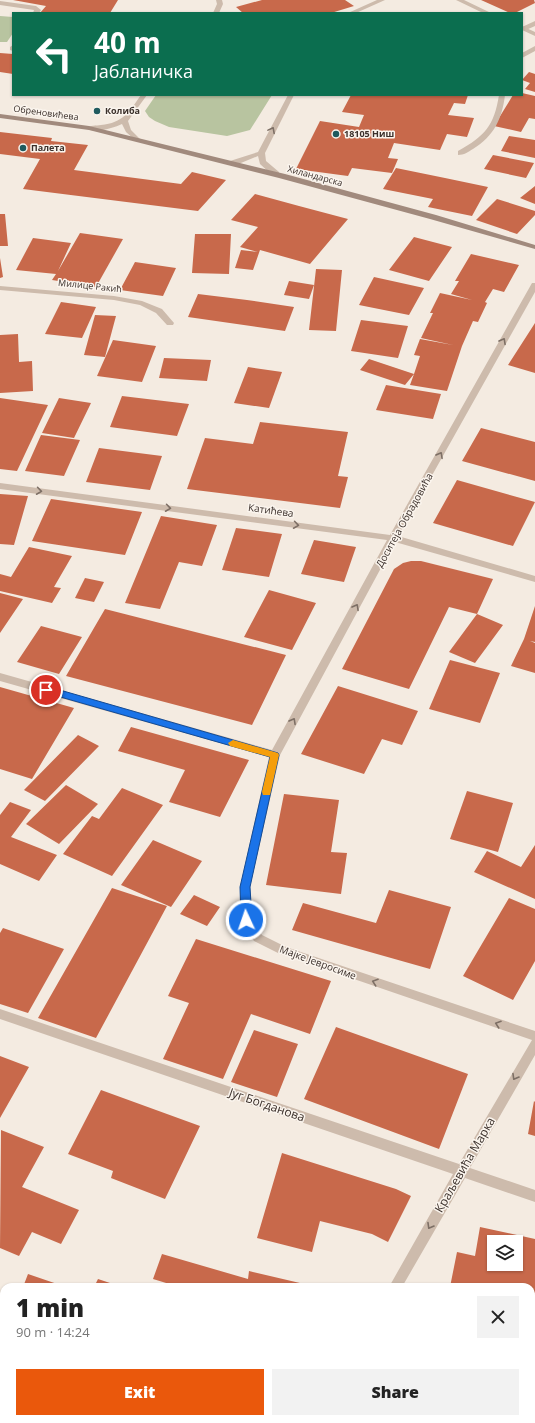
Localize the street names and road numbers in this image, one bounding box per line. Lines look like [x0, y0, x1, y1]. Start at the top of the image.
street label: Обреновићева [13, 101, 79, 124]
street label: Хиландарска [286, 162, 344, 189]
street label: Милице Ракић [58, 276, 123, 295]
street label: Доситеја Обрадовића [372, 470, 436, 570]
street label: Катићева [247, 500, 295, 520]
street label: Мајке Јевросиме [278, 942, 359, 983]
street label: Југ Богданова [226, 1083, 307, 1125]
street label: Краљевића Марка [430, 1114, 499, 1216]

